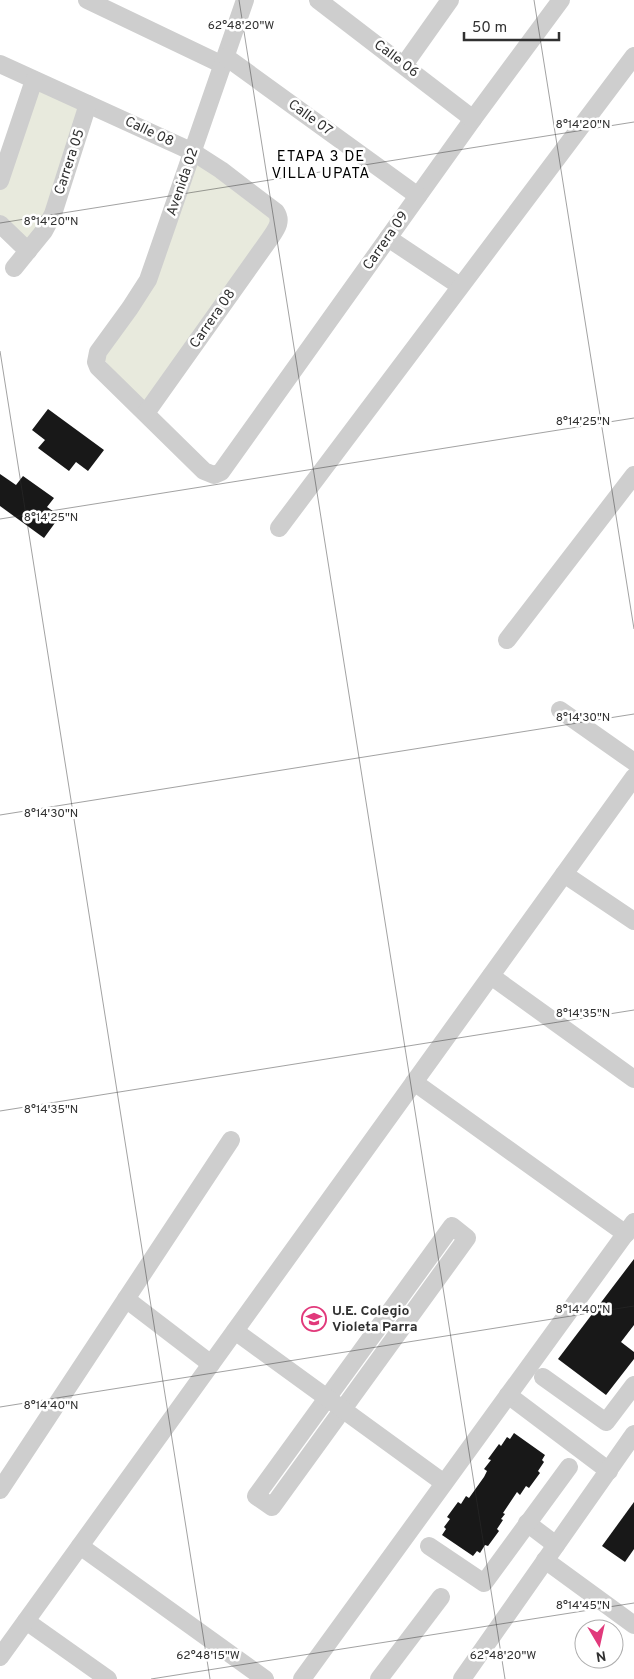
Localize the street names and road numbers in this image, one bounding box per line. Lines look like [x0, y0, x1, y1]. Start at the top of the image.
street label: Calle 06 [370, 37, 422, 81]
street label: Calle 07 [285, 96, 335, 140]
street label: Calle 08 [122, 113, 176, 151]
street label: Carrera 05 [51, 127, 89, 197]
street label: Avenida 02 [163, 146, 203, 218]
street label: Carrera 09 [360, 208, 412, 274]
street label: Carrera 08 [186, 286, 240, 352]

